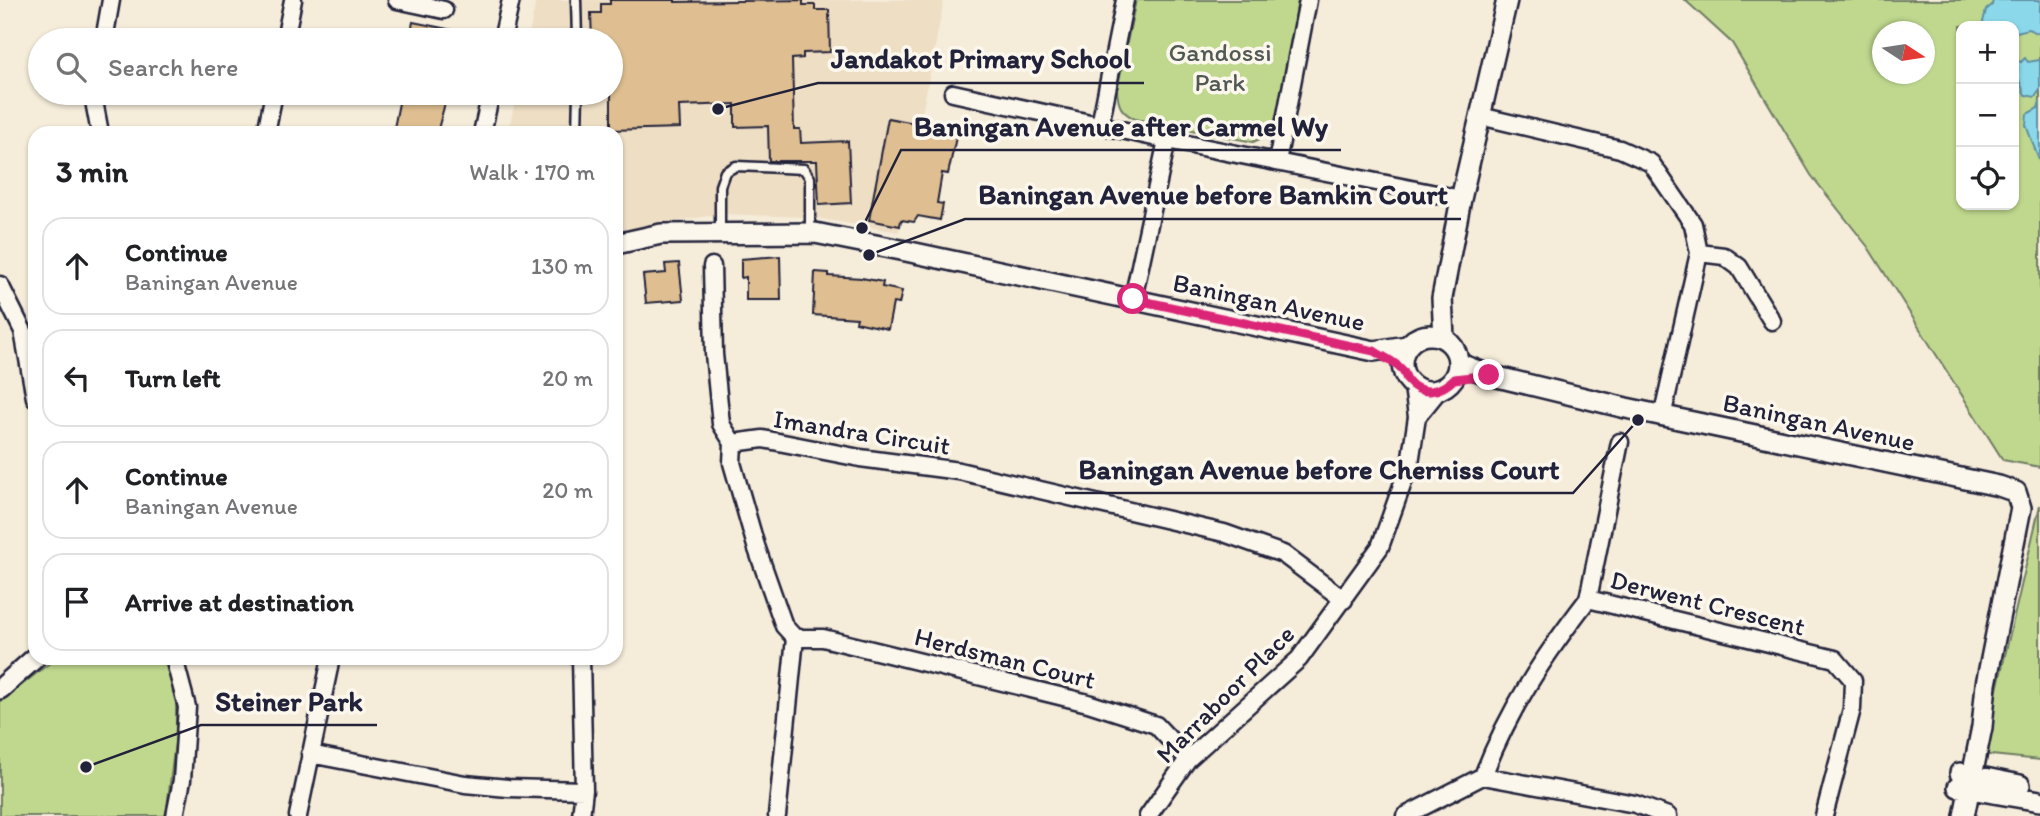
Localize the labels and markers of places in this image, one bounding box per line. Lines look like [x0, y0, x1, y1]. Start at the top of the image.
callout: Jandakot Primary School [818, 34, 1144, 83]
callout: Baningan Avenue after Carmel Wy [901, 101, 1341, 150]
callout: Baningan Avenue before Bamkin Court [965, 170, 1461, 219]
callout: Baningan Avenue before Cherniss Court [1065, 444, 1573, 493]
callout: Steiner Park [201, 676, 377, 725]

